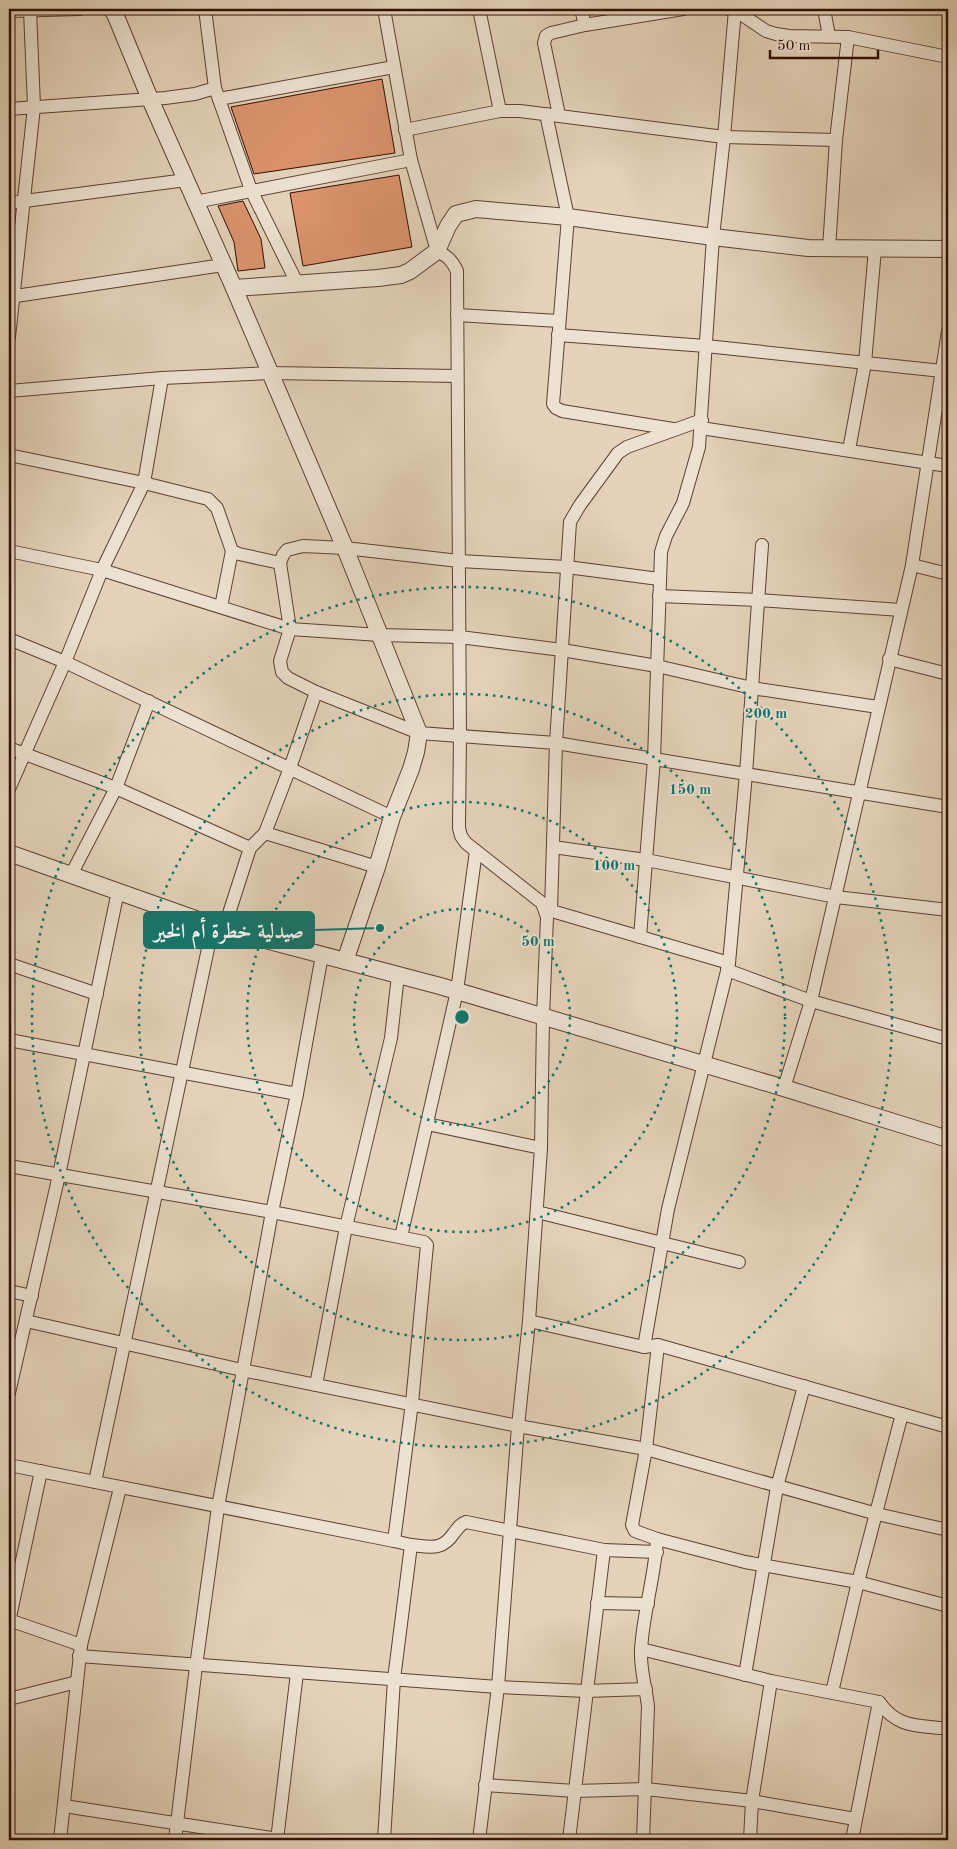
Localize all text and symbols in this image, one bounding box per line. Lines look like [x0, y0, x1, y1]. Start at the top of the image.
scale bar [770, 28, 877, 60]
text: 50 m [777, 39, 811, 54]
text: 200 m [745, 707, 787, 722]
text: 150 m [669, 783, 711, 798]
text: 100 m [593, 859, 635, 874]
callout: صيدلية خطرة أم الخير [144, 912, 314, 948]
text: صيدلية خطرة أم الخير [152, 917, 304, 950]
text: 50 m [521, 935, 555, 950]
centre of rings [453, 1008, 471, 1026]

